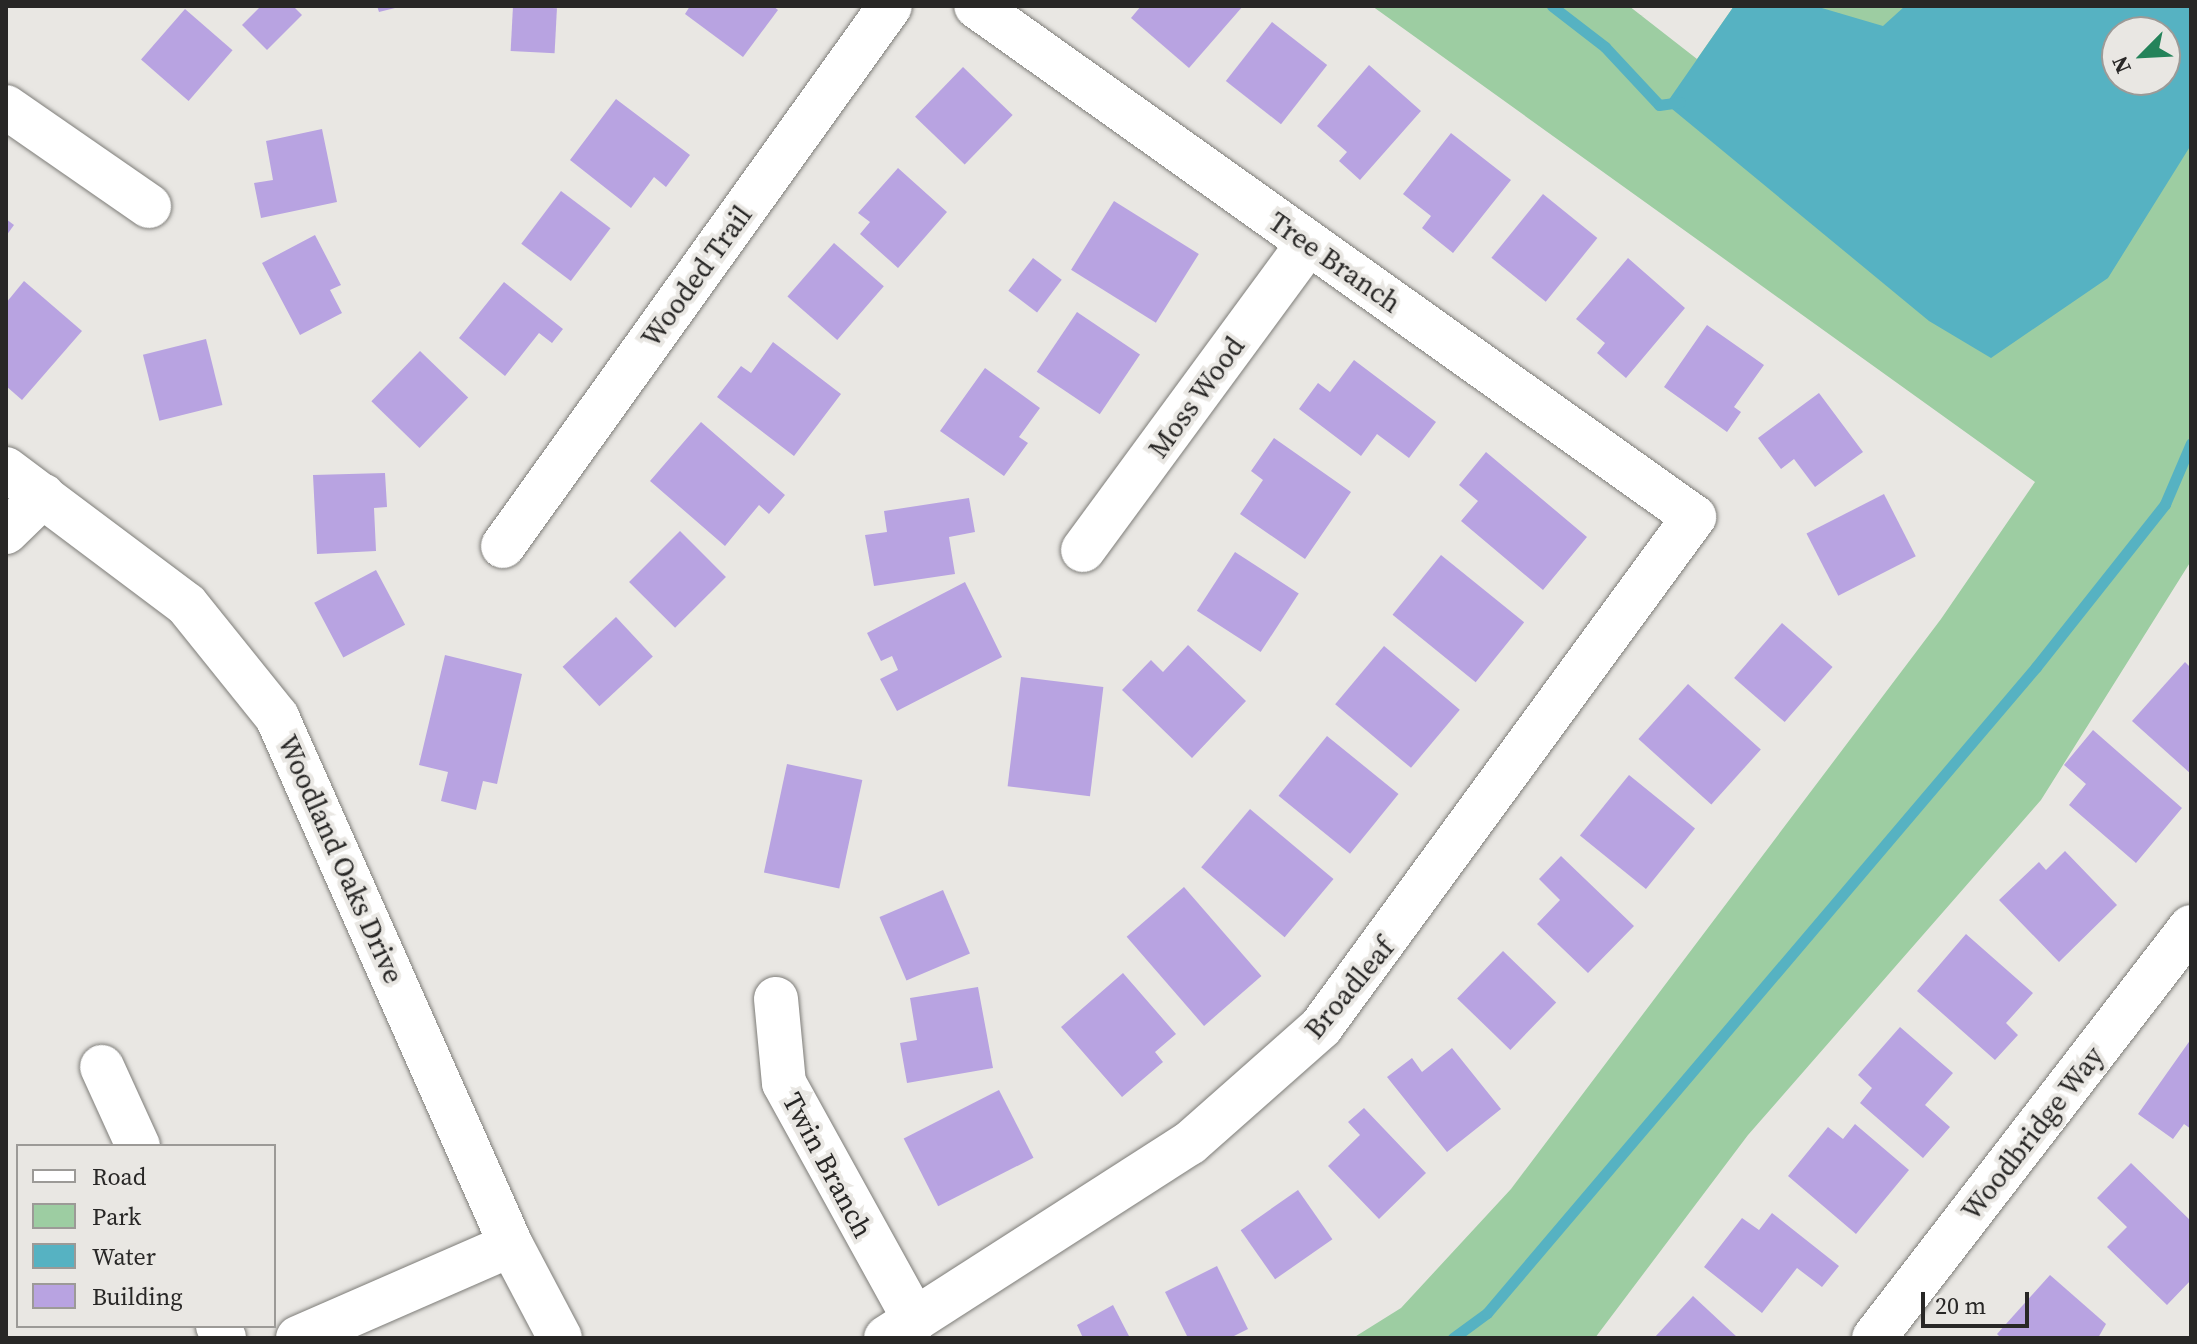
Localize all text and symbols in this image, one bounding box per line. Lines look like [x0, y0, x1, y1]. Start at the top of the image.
north arrow [2101, 16, 2181, 96]
text: N [2104, 52, 2138, 78]
street label: Wooded Trail [633, 199, 759, 353]
street label: Tree Branch [1263, 204, 1407, 320]
street label: Moss Wood [1141, 329, 1251, 465]
street label: Woodland Oaks Drive [271, 730, 411, 988]
street label: Broadleaf [1297, 931, 1401, 1045]
street label: Woodbridge Way [1954, 1039, 2110, 1227]
street label: Twin Branch [776, 1087, 880, 1243]
legend [16, 1144, 276, 1328]
text: Road [92, 1160, 146, 1193]
text: Park [92, 1200, 141, 1233]
text: Water [92, 1240, 156, 1273]
scale bar [1925, 1276, 2033, 1326]
text: Building [92, 1280, 183, 1313]
text: 20 m [1935, 1289, 1986, 1322]

